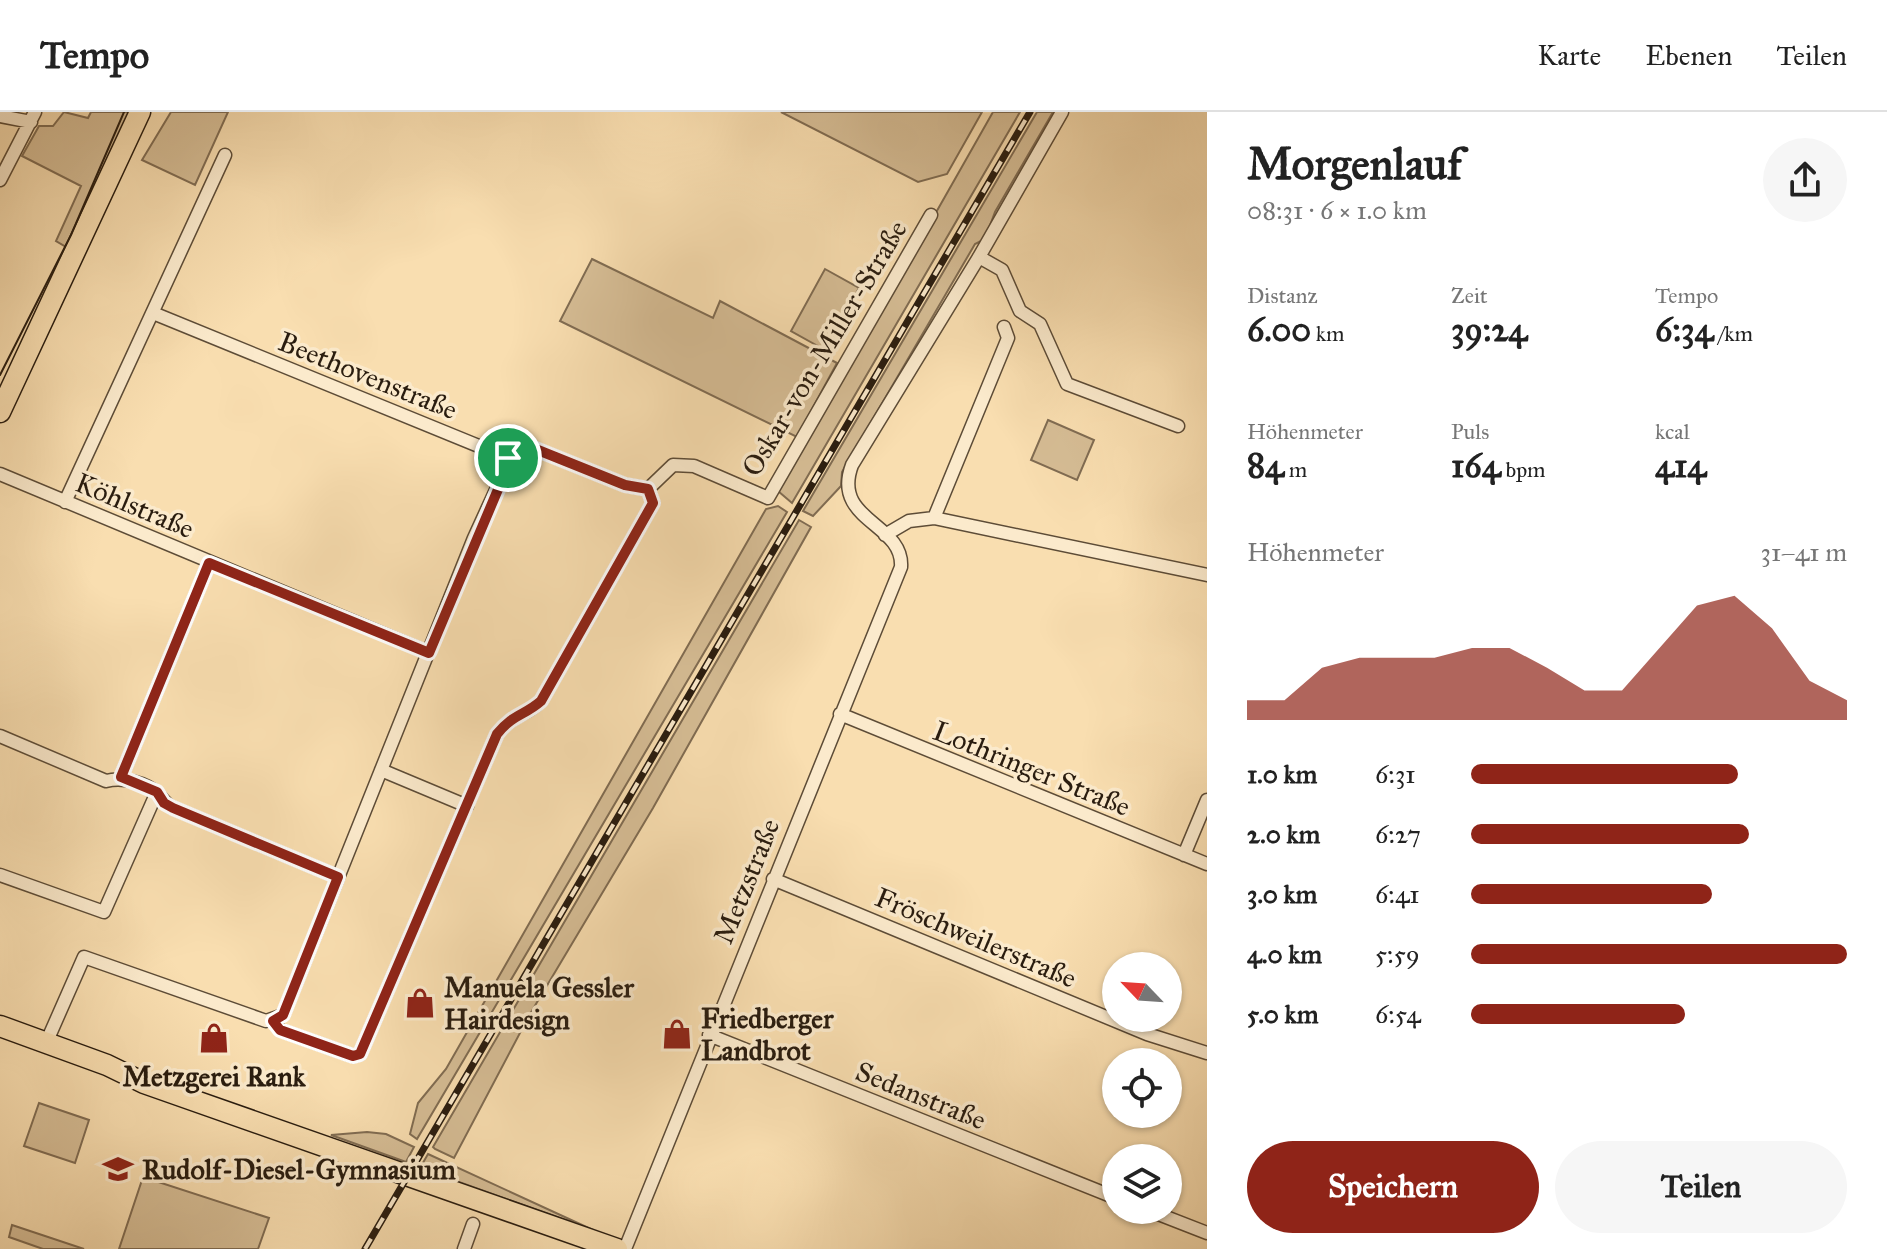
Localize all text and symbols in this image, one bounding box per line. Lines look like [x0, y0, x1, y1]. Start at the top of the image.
text: Tempo [40, 32, 149, 78]
text: Karte [1537, 38, 1601, 73]
text: Ebenen [1645, 38, 1732, 73]
text: Teilen [1776, 38, 1847, 73]
text: Morgenlauf [1247, 137, 1462, 191]
button: share [1763, 138, 1847, 222]
text: 08:31 · 6 × 1.0 km [1247, 194, 1427, 226]
street label: Oskar-von-Miller-Straße [734, 214, 915, 483]
text: Distanz [1247, 282, 1318, 309]
text: Zeit [1451, 282, 1488, 309]
text: Tempo [1655, 282, 1718, 309]
text: 6.00 [1247, 309, 1311, 350]
text: 39:24 [1451, 309, 1527, 350]
text: 6:34 [1655, 309, 1714, 350]
text: km [1311, 320, 1345, 347]
text: /km [1714, 320, 1753, 347]
street label: Beethovenstraße [273, 324, 462, 427]
text: Höhenmeter [1247, 418, 1363, 445]
text: Puls [1451, 418, 1489, 445]
text: kcal [1655, 418, 1690, 445]
pin [474, 424, 542, 492]
icon: arrive [486, 436, 530, 480]
text: 84 [1247, 445, 1284, 486]
text: 164 [1451, 445, 1501, 486]
text: 414 [1655, 445, 1706, 486]
text: m [1284, 456, 1307, 483]
text: bpm [1501, 456, 1546, 483]
street label: Köhlstraße [70, 465, 199, 546]
text: Höhenmeter [1247, 536, 1384, 568]
text: 31–41 m [1761, 536, 1847, 568]
street label: Lothringer Straße [928, 713, 1136, 824]
text: 1.0 km [1247, 758, 1317, 790]
text: 6:31 [1375, 758, 1416, 790]
street label: Metzstraße [706, 814, 787, 949]
text: 2.0 km [1247, 818, 1320, 850]
text: 6:27 [1375, 818, 1421, 850]
text: 3.0 km [1247, 878, 1317, 910]
text: 6:41 [1375, 878, 1420, 910]
street label: Fröschweilerstraße [870, 879, 1082, 996]
text: 4.0 km [1247, 938, 1322, 970]
text: 5:59 [1375, 938, 1420, 970]
north arrow [1102, 952, 1182, 1032]
map controls [1102, 952, 1182, 1224]
place label: Manuela Gessler Hairdesign [444, 970, 634, 1037]
shop icon: Manuela Gessler Hairdesign [403, 986, 437, 1020]
text: 5.0 km [1247, 998, 1319, 1030]
text: 6:54 [1375, 998, 1421, 1030]
place label: Friedberger Landbrot [701, 1001, 834, 1068]
shop icon: Friedberger Landbrot [660, 1017, 694, 1051]
shop icon: Metzgerei Rank [197, 1021, 231, 1055]
button: locate [1102, 1048, 1182, 1128]
street label: Sedanstraße [851, 1053, 991, 1137]
place label: Metzgerei Rank [122, 1059, 307, 1094]
button: Speichern [1247, 1141, 1539, 1233]
button: Teilen [1555, 1141, 1847, 1233]
button: layers [1102, 1144, 1182, 1224]
school or university icon: Rudolf-Diesel-Gymnasium [101, 1152, 135, 1186]
place label: Rudolf-Diesel-Gymnasium [142, 1152, 456, 1187]

